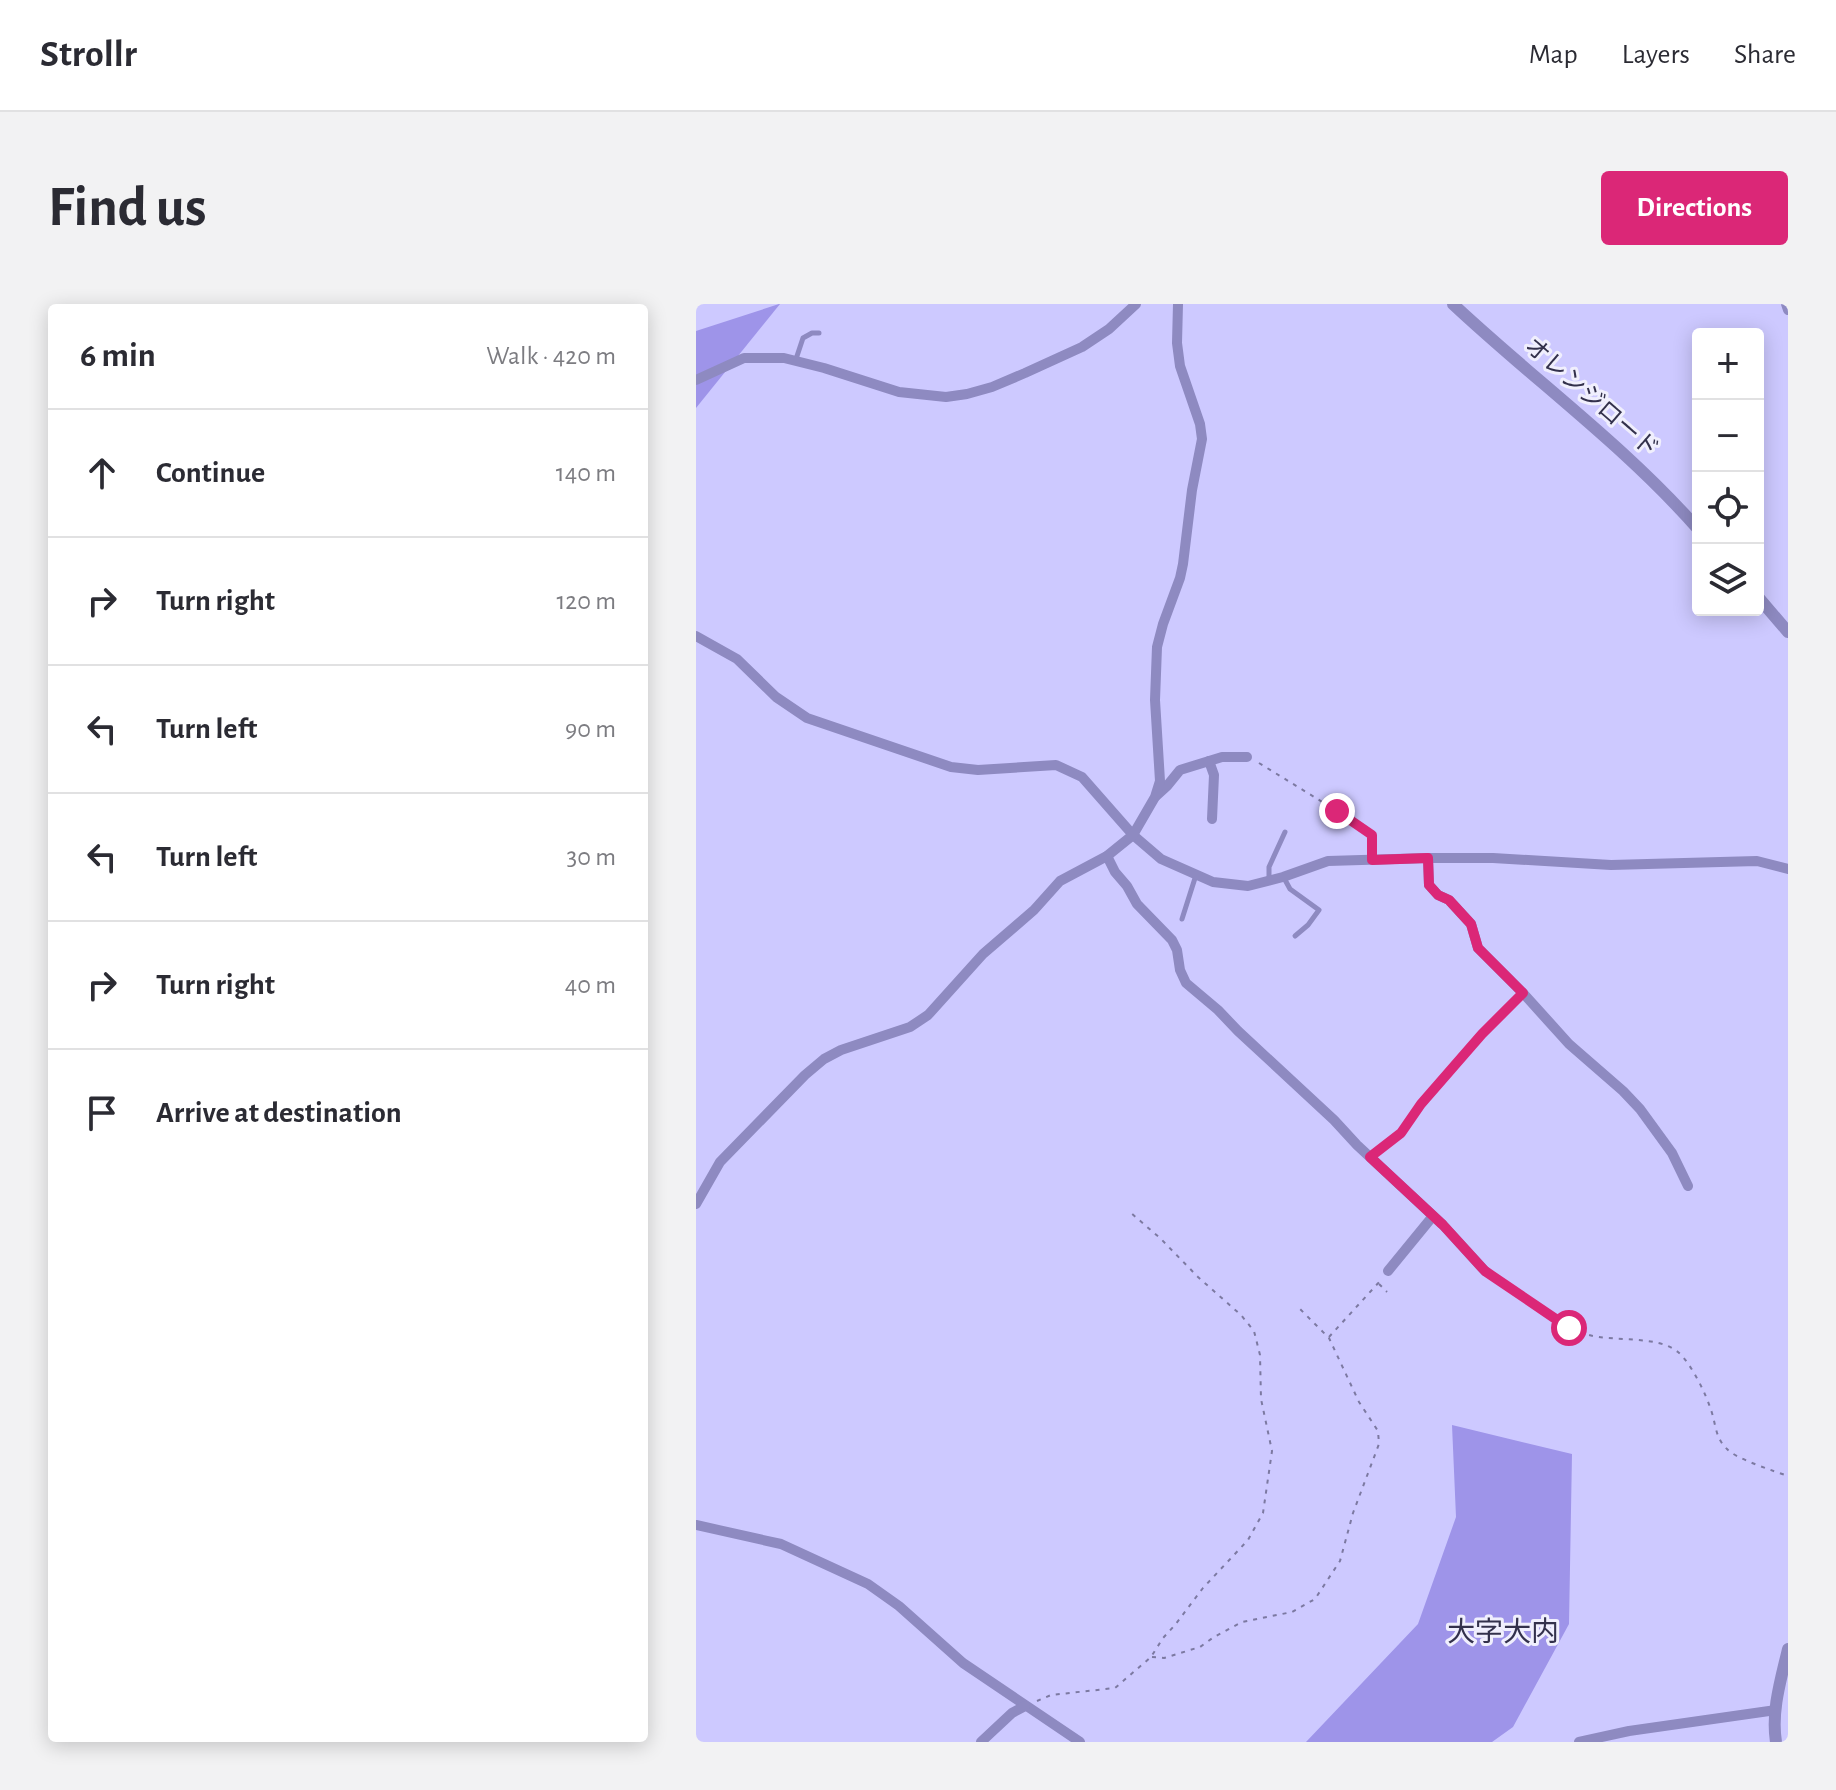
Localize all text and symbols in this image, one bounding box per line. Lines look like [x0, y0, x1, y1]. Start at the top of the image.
text: Strollr [40, 36, 137, 74]
text: Map [1529, 41, 1578, 69]
text: Layers [1622, 41, 1690, 69]
text: Share [1734, 41, 1796, 69]
button: Directions [1601, 171, 1788, 245]
text: Find us [48, 180, 206, 236]
map controls [1692, 328, 1764, 616]
button: + [1692, 328, 1764, 400]
street label: オレンジロード [1520, 333, 1663, 462]
text: 6 min [80, 339, 156, 373]
text: Walk · 420 m [486, 343, 616, 369]
button: − [1692, 400, 1764, 472]
icon: ahead [80, 451, 124, 495]
text: Continue [156, 458, 265, 488]
text: 140 m [556, 460, 616, 486]
button: locate [1692, 472, 1764, 544]
button: layers [1692, 544, 1764, 616]
icon: right [80, 579, 124, 623]
text: Turn right [156, 586, 275, 616]
text: 120 m [556, 588, 616, 614]
icon: left [80, 707, 124, 751]
text: Turn left [156, 714, 257, 744]
text: 90 m [565, 716, 616, 742]
route end [1319, 793, 1355, 829]
icon: left [80, 835, 124, 879]
text: Turn left [156, 842, 257, 872]
text: 30 m [566, 844, 616, 870]
icon: right [80, 963, 124, 1007]
text: Turn right [156, 970, 275, 1000]
text: 40 m [565, 972, 616, 998]
icon: arrive [80, 1091, 124, 1135]
text: Arrive at destination [156, 1098, 402, 1128]
route start [1551, 1310, 1587, 1346]
district label: 大字大内 [1447, 1617, 1559, 1647]

